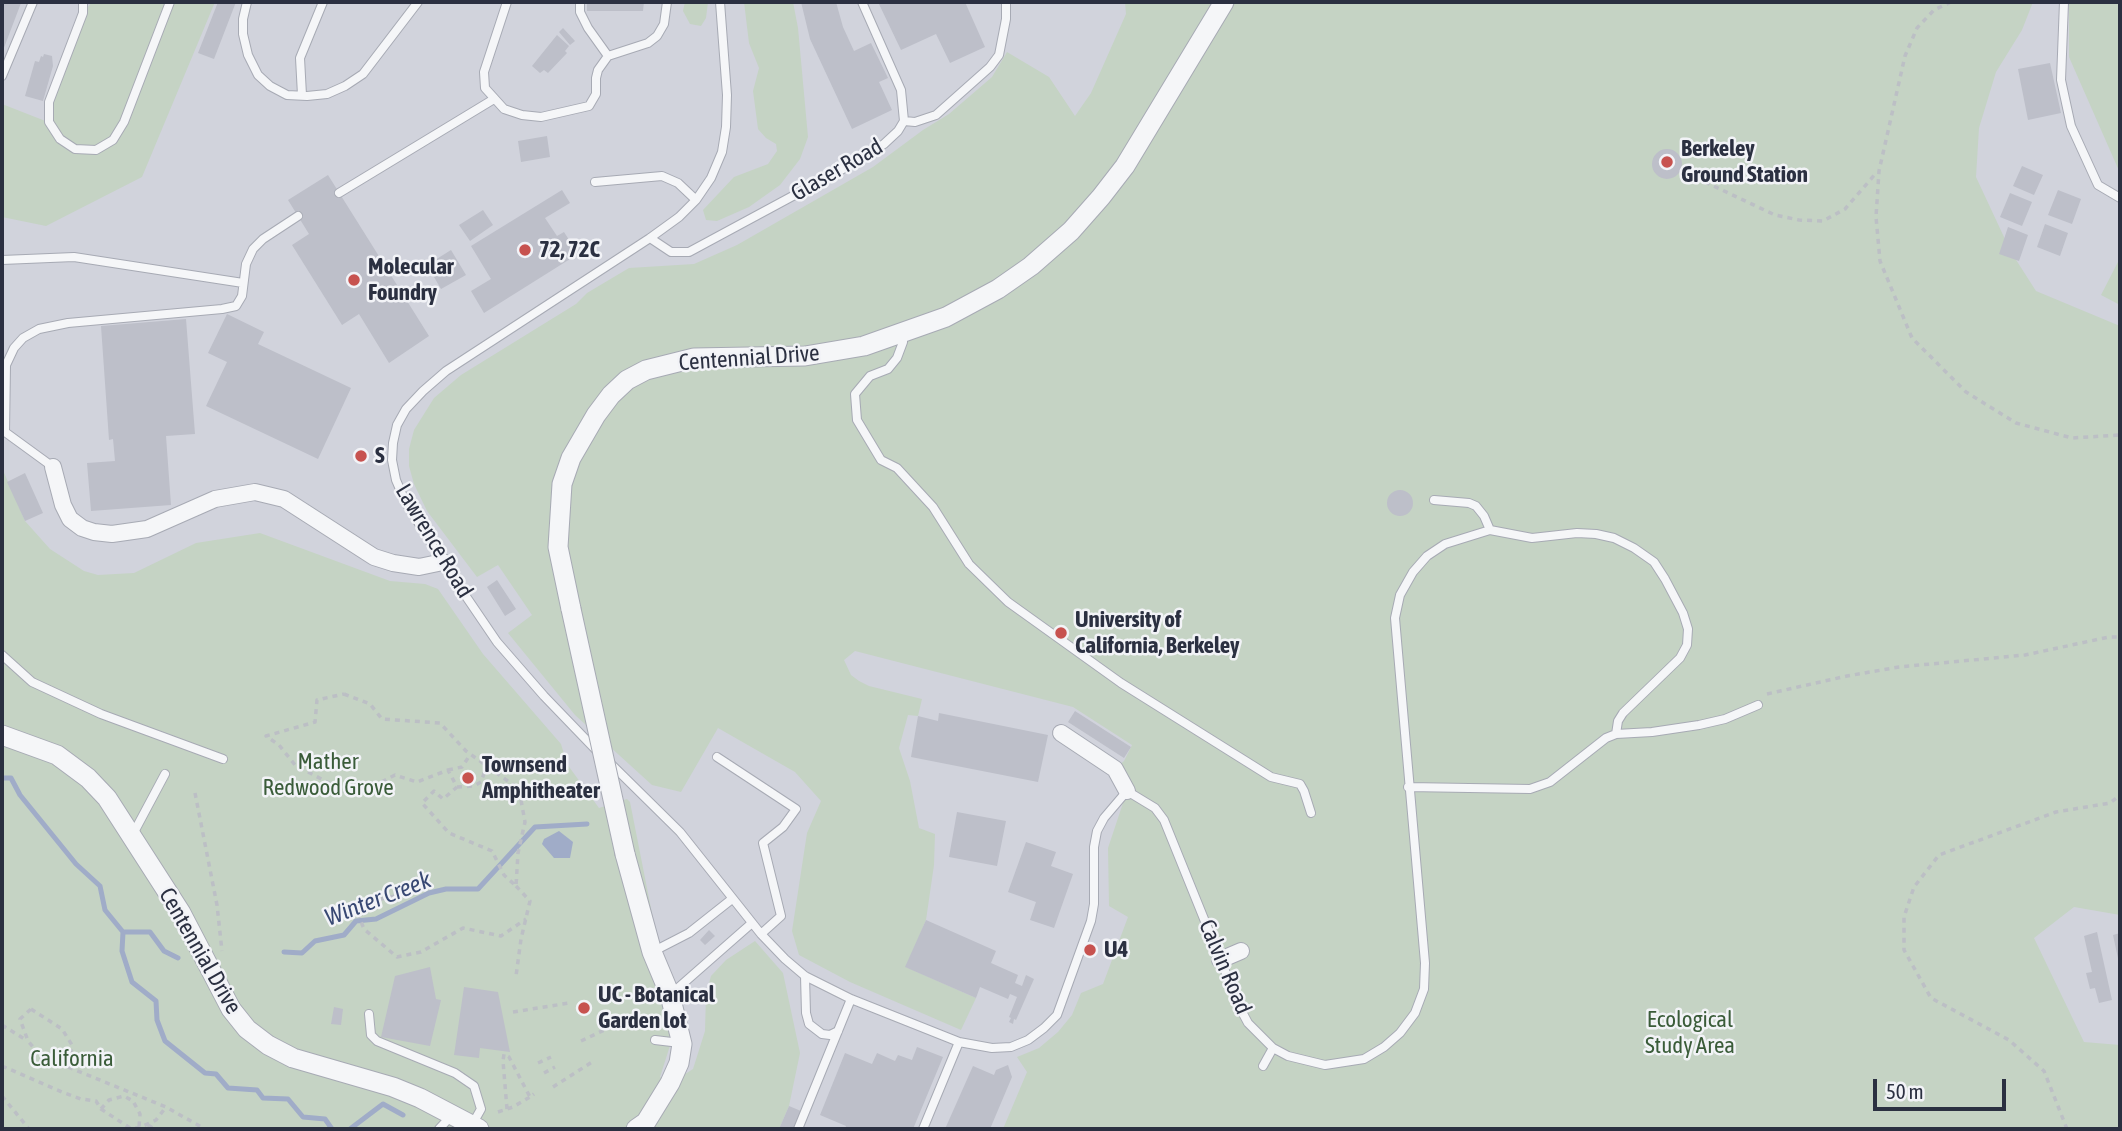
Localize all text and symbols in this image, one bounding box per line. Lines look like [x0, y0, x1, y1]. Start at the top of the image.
street label: Glaser Road [786, 133, 888, 207]
place label: Berkeley Ground Station [1681, 135, 1808, 189]
marker: Berkeley Ground Station [1659, 154, 1675, 170]
place label: 72, 72C [539, 236, 600, 264]
marker: 72, 72C [517, 242, 533, 258]
place label: Molecular Foundry [368, 253, 454, 307]
marker: Molecular Foundry [346, 272, 362, 288]
street label: Centennial Drive [678, 339, 820, 377]
place label: S [375, 442, 385, 470]
marker: S [353, 448, 369, 464]
street label: Lawrence Road [389, 479, 479, 603]
place label: University of California, Berkeley [1075, 606, 1240, 660]
marker: University of California, Berkeley [1053, 625, 1069, 641]
park label: Mather Redwood Grove [262, 748, 394, 802]
place label: Townsend Amphitheater [482, 751, 600, 805]
marker: Townsend Amphitheater [460, 770, 476, 786]
water label: Winter Creek [321, 866, 435, 932]
street label: Centennial Drive [153, 883, 247, 1019]
street label: Calvin Road [1193, 916, 1257, 1018]
place label: U4 [1104, 936, 1128, 964]
marker: U4 [1082, 942, 1098, 958]
place label: UC - Botanical Garden lot [598, 981, 715, 1035]
marker: UC - Botanical Garden lot [576, 1000, 592, 1016]
park label: Ecological Study Area [1645, 1006, 1735, 1060]
park label: California [30, 1045, 114, 1073]
scale bar [1877, 1064, 2010, 1108]
text: 50 m [1886, 1079, 1924, 1103]

